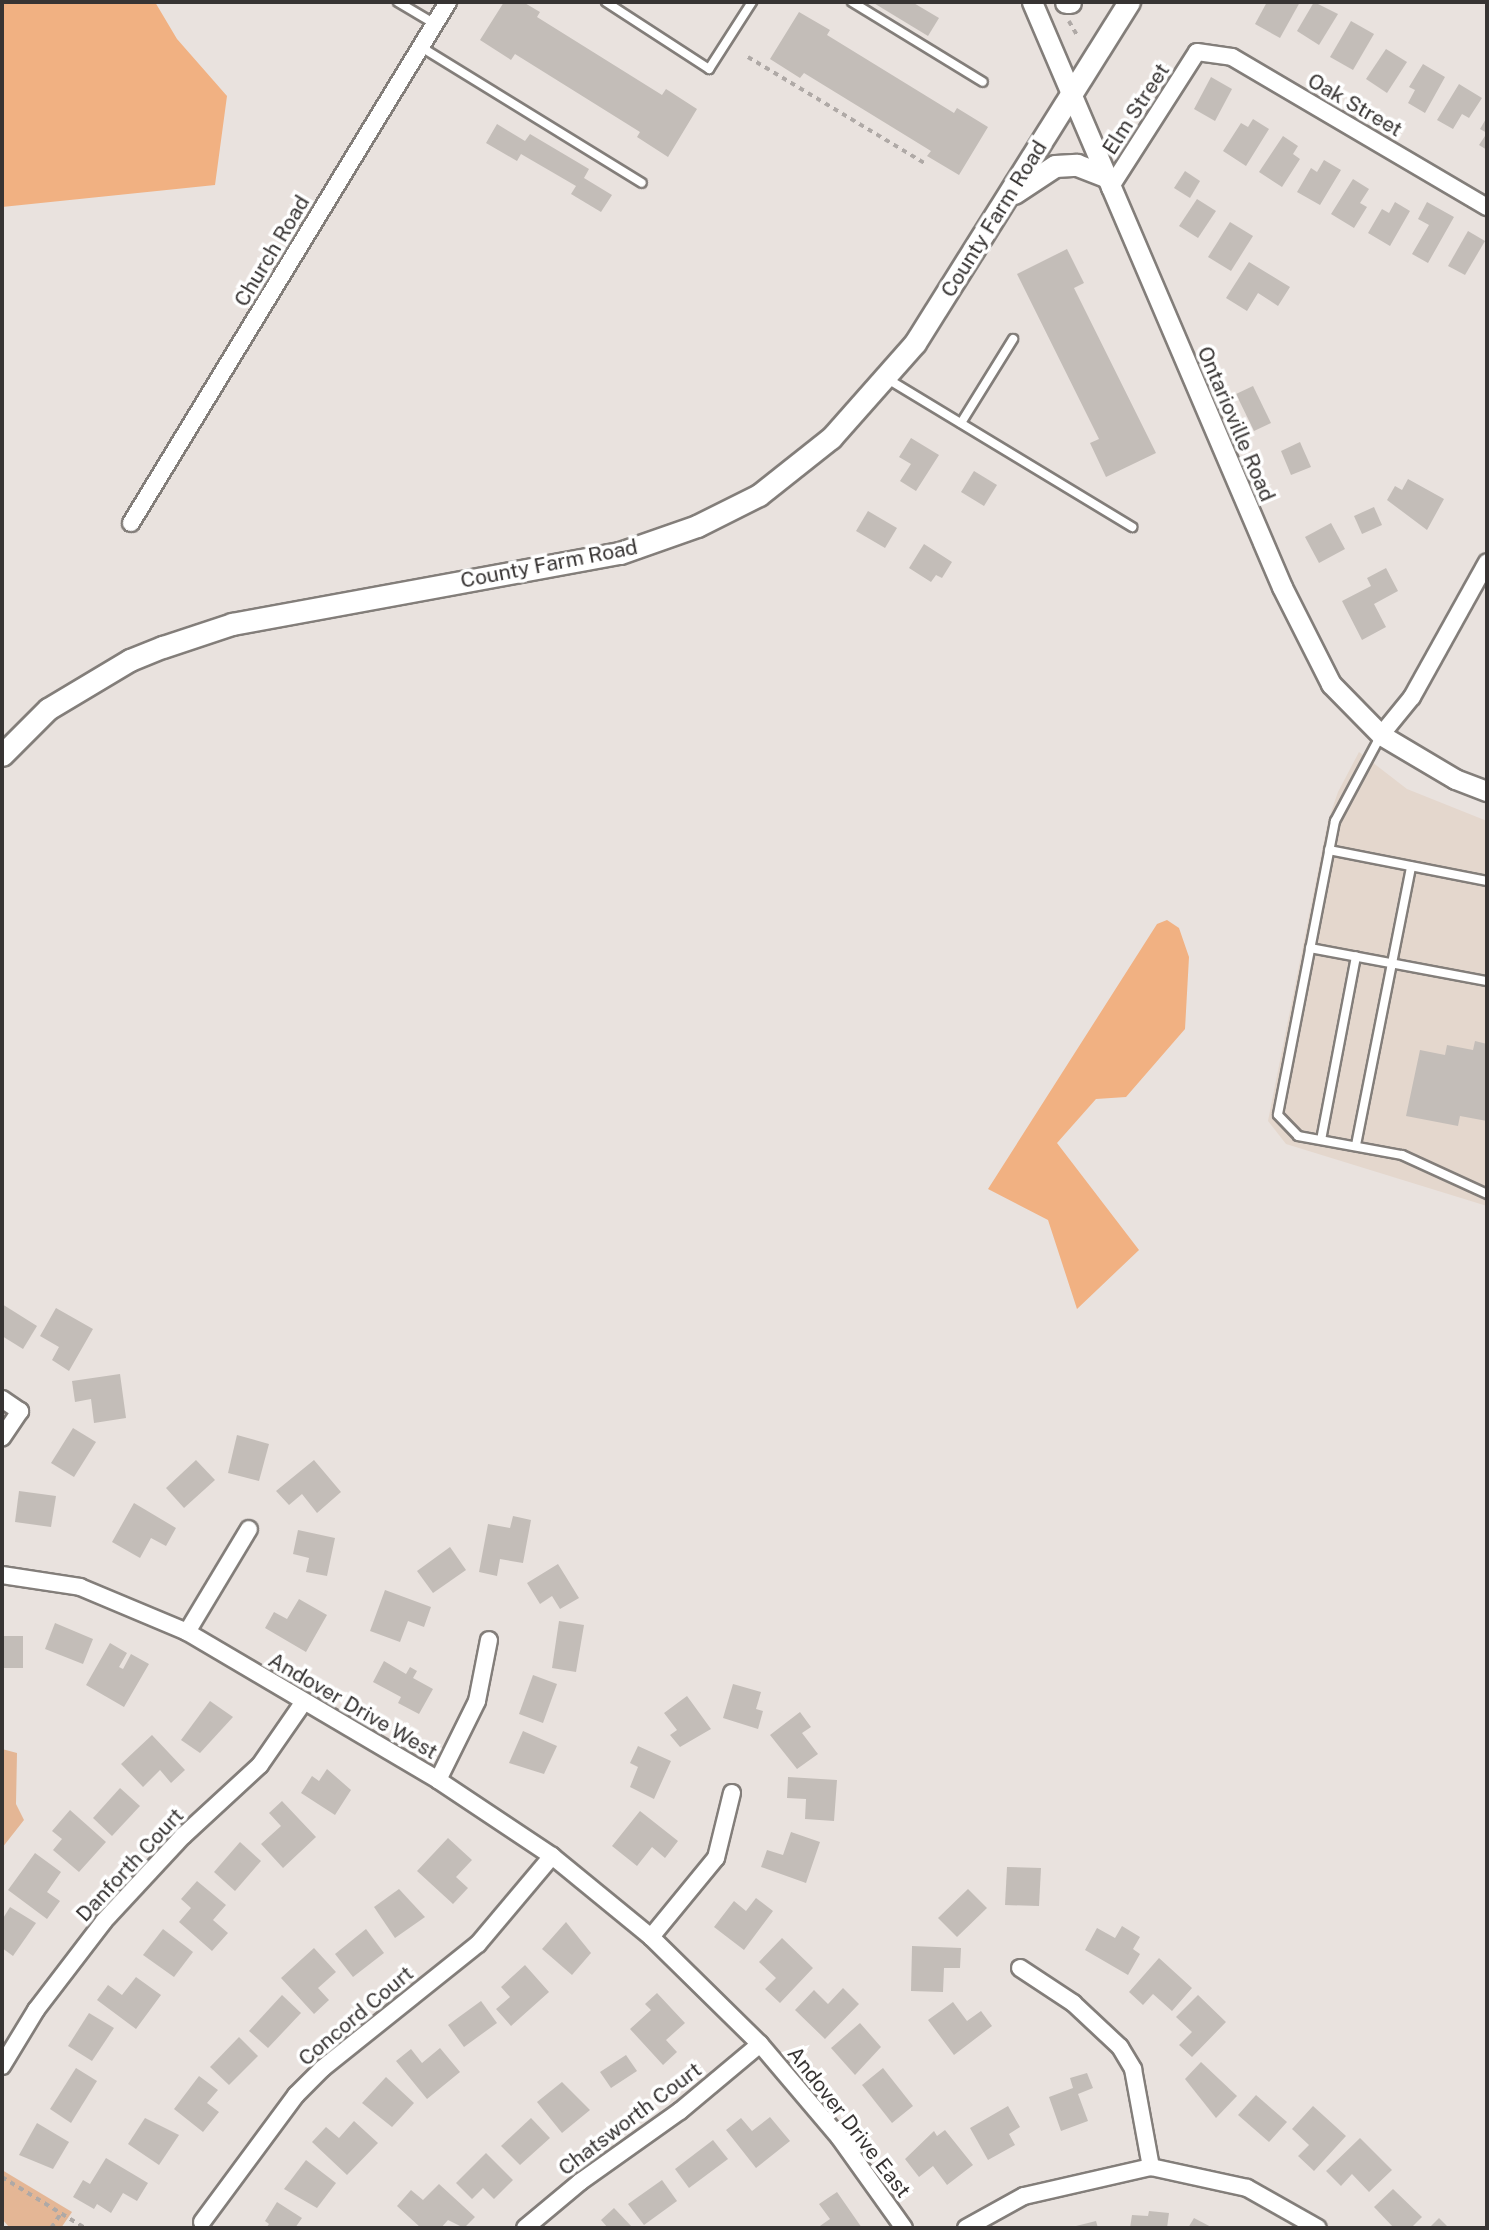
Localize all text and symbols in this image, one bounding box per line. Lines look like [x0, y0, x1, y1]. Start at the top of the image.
street label: Elm Street [1097, 59, 1175, 159]
street label: Oak Street [1303, 68, 1407, 142]
street label: County Farm Road [936, 136, 1052, 302]
street label: Church Road [229, 191, 315, 311]
street label: Ontarioville Road [1192, 343, 1280, 505]
street label: County Farm Road [458, 534, 640, 594]
street label: Andover Drive West [264, 1647, 442, 1765]
street label: Danforth Court [71, 1803, 189, 1927]
street label: Concord Court [294, 1961, 418, 2071]
street label: Andover Drive East [782, 2041, 916, 2203]
street label: Chatsworth Court [554, 2057, 706, 2181]

